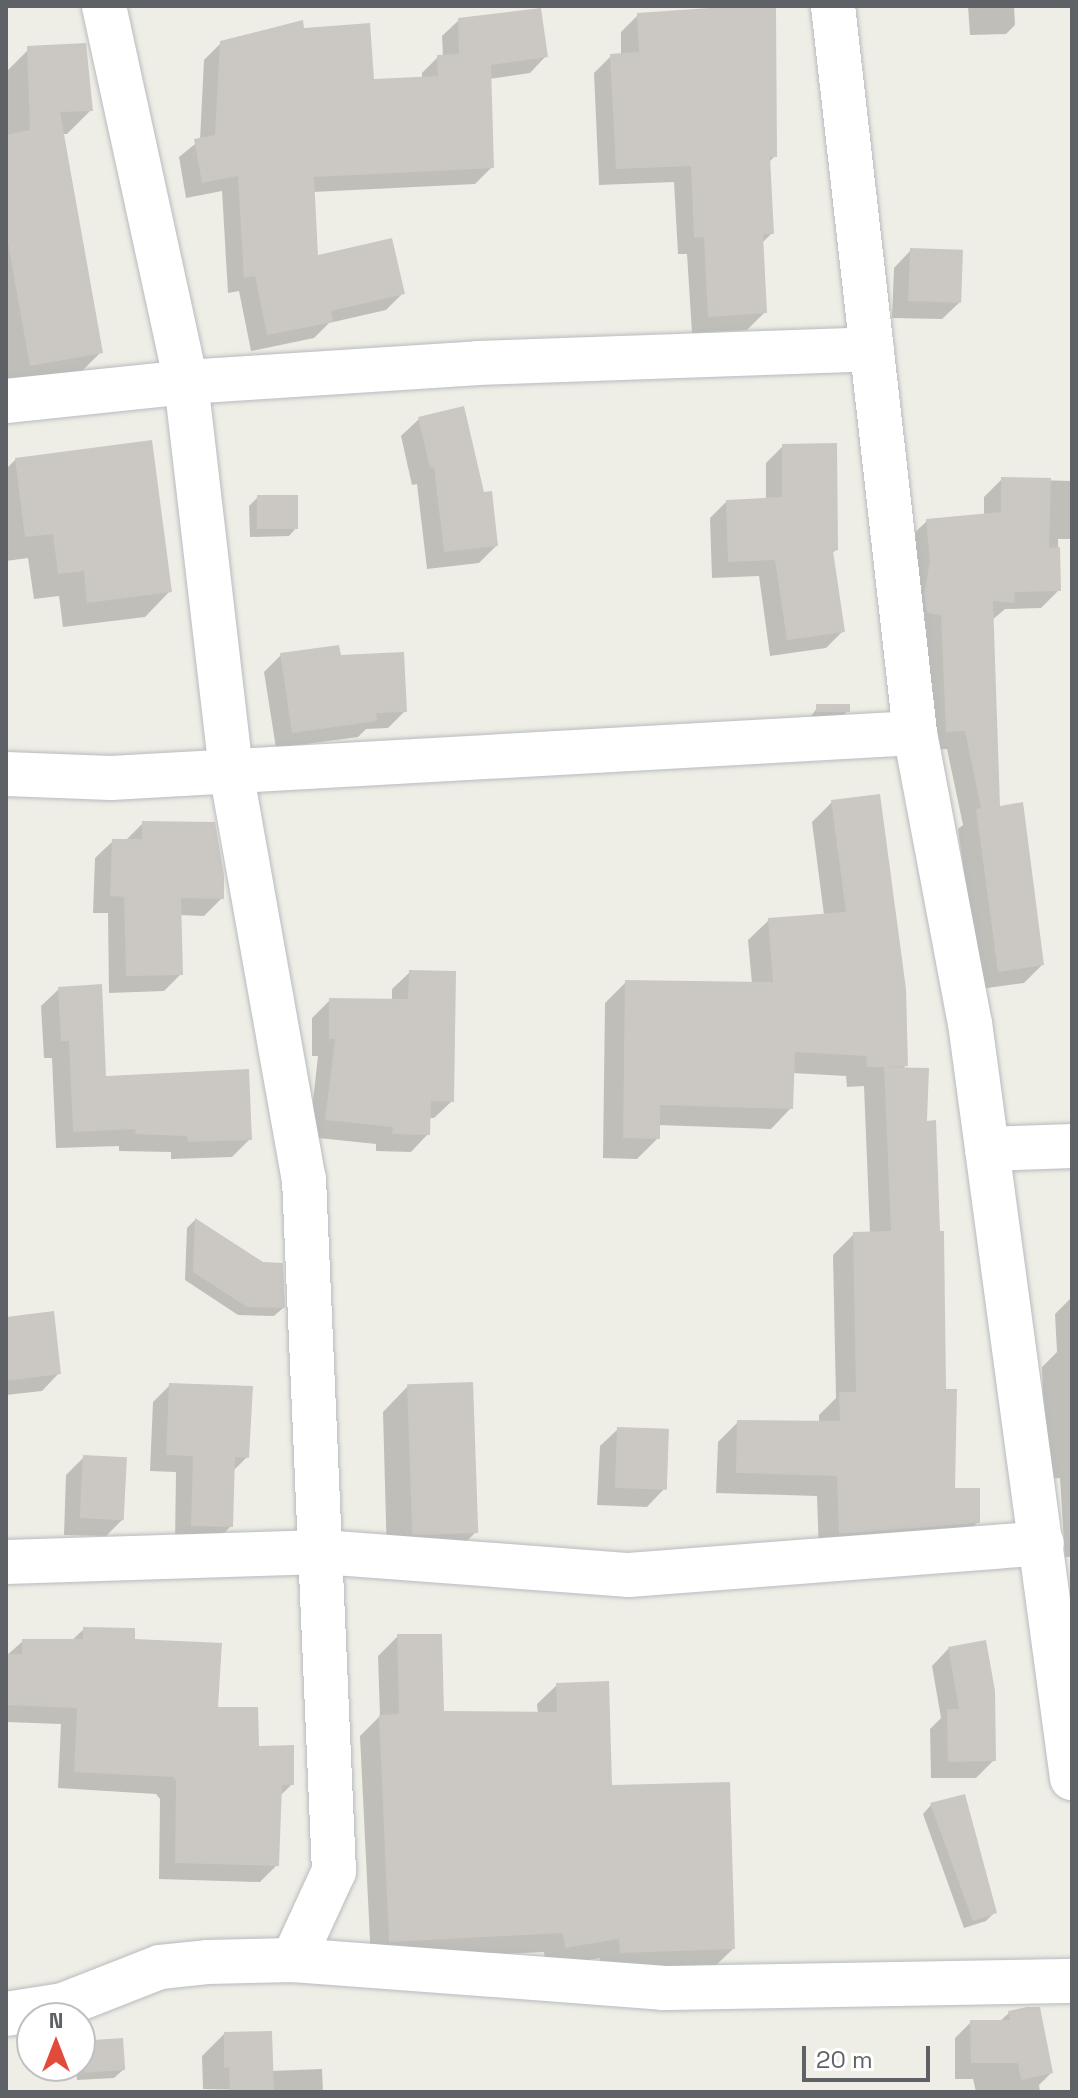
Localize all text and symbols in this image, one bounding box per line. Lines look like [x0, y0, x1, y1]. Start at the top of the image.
north arrow [16, 2002, 96, 2082]
text: N [49, 2006, 63, 2034]
scale bar [806, 2030, 934, 2080]
text: 20 m [816, 2044, 873, 2075]

